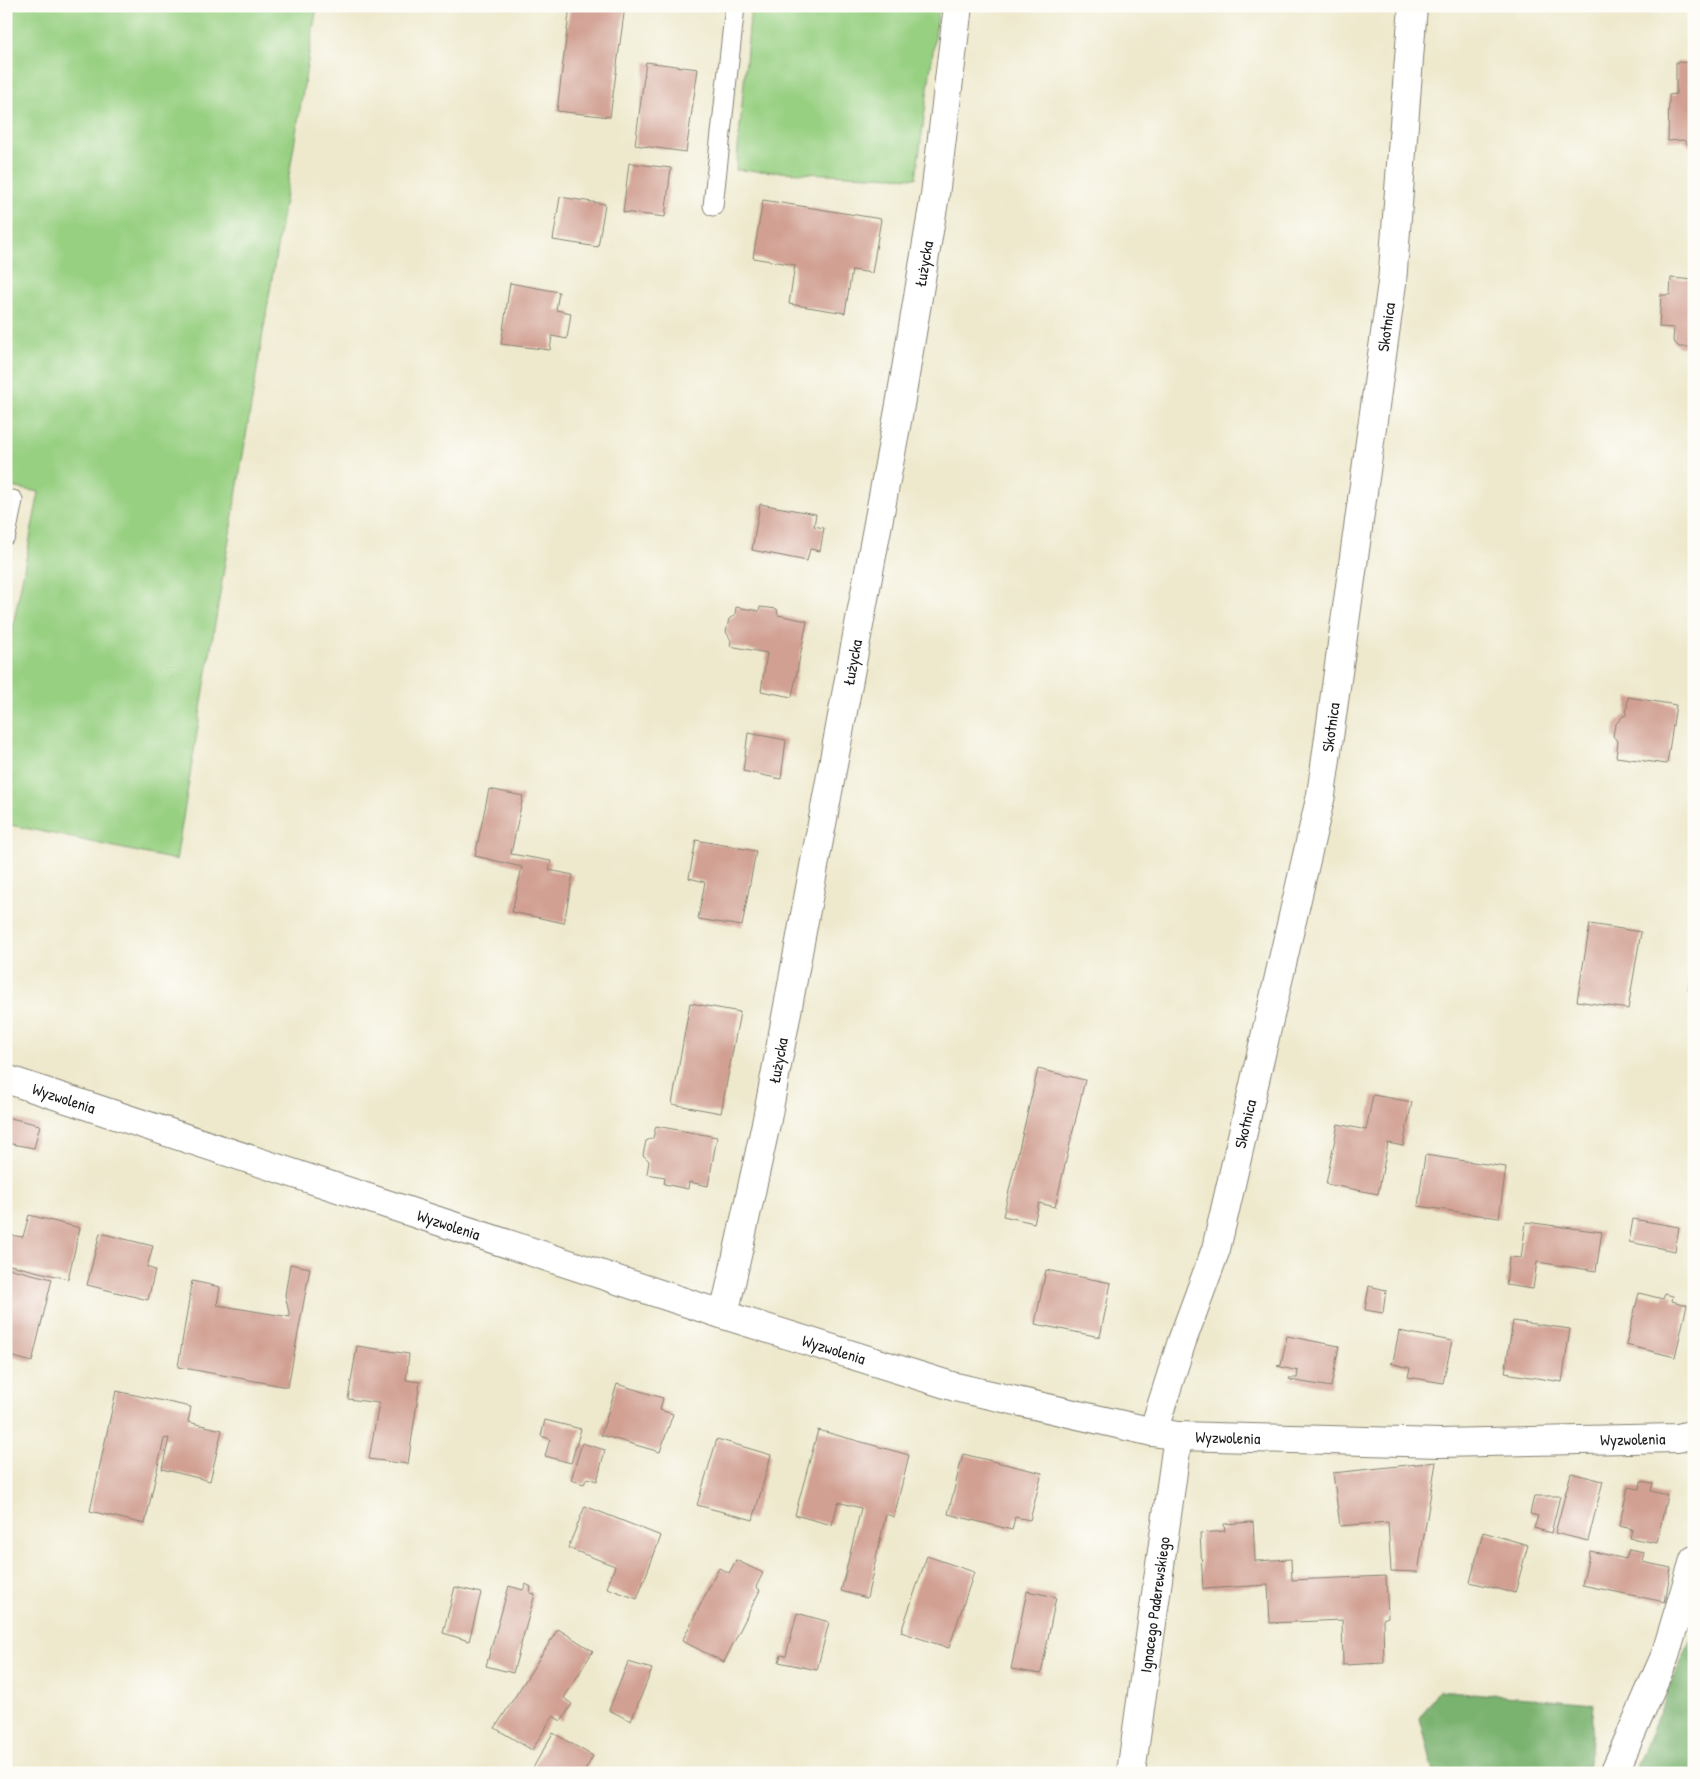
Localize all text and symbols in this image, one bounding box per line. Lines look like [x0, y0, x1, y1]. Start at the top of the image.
street label: Łużycka [909, 239, 938, 289]
street label: Skotnica [1372, 301, 1400, 353]
street label: Łużycka [837, 638, 867, 687]
street label: Skotnica [1316, 701, 1345, 753]
street label: Łużycka [763, 1036, 793, 1085]
street label: Wyzwolenia [30, 1077, 98, 1119]
street label: Skotnica [1229, 1097, 1261, 1150]
street label: Wyzwolenia [414, 1204, 483, 1245]
street label: Wyzwolenia [800, 1329, 868, 1369]
street label: Wyzwolenia [1195, 1425, 1261, 1449]
street label: Wyzwolenia [1600, 1427, 1666, 1451]
street label: Ignacego Paderewskiego [1134, 1535, 1175, 1674]

